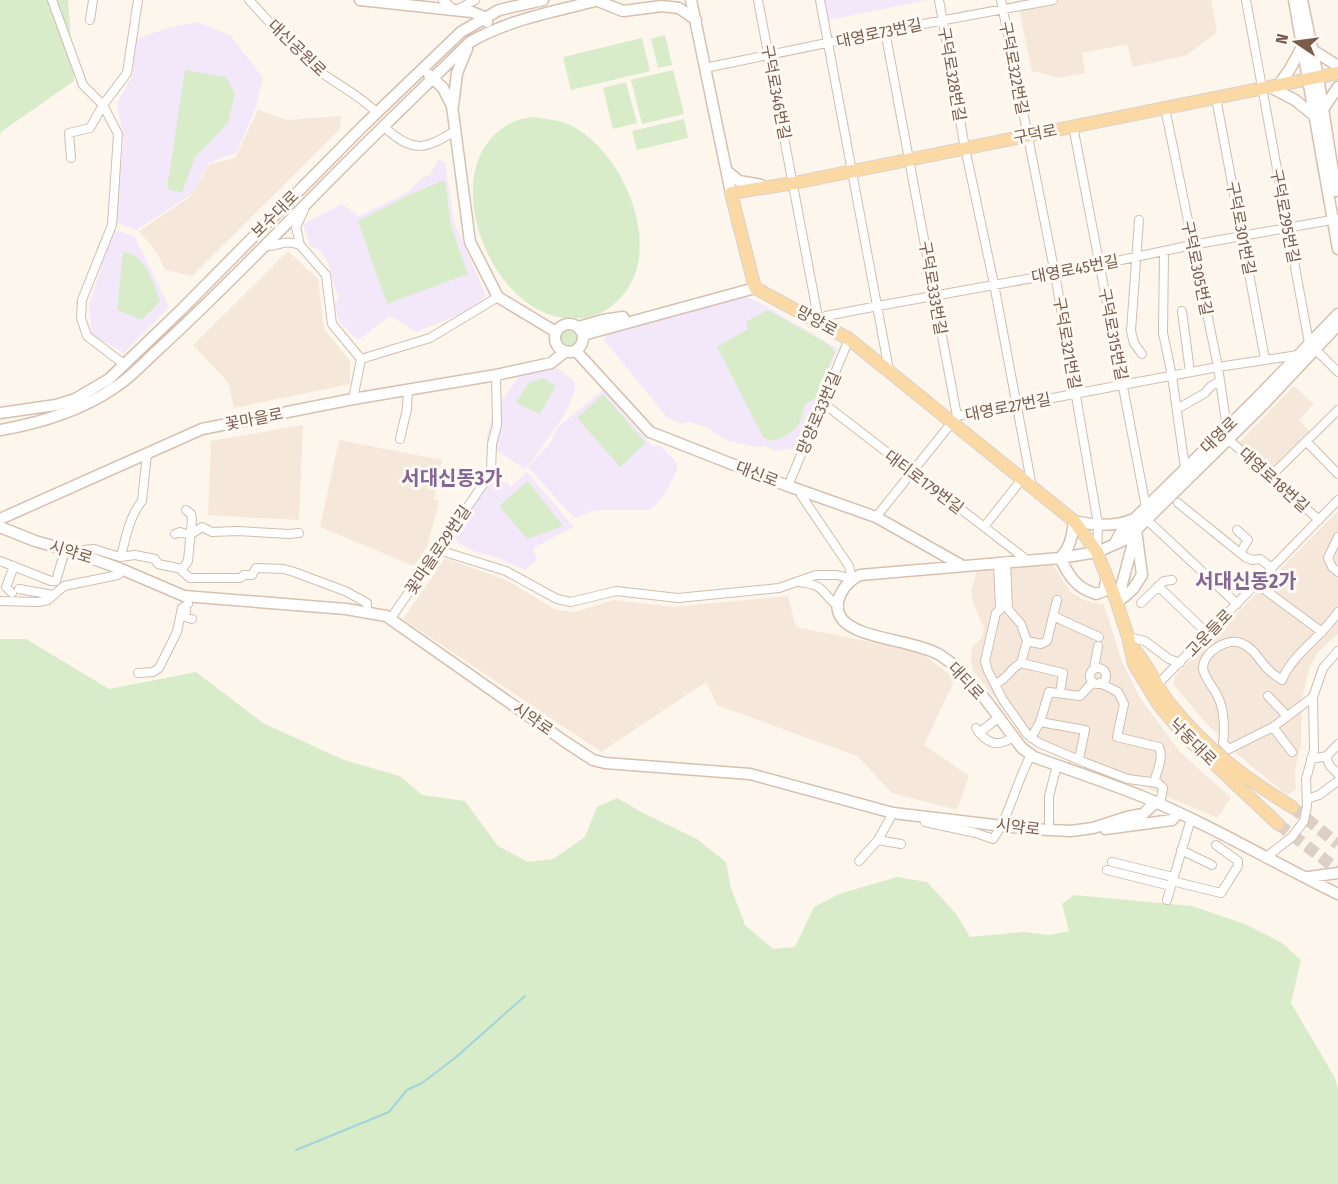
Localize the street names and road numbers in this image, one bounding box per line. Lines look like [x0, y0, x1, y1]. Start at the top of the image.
street label: 대영로73번길 [834, 15, 924, 51]
street label: 대신공원로 [264, 16, 330, 81]
street label: 구덕로322번길 [996, 20, 1032, 116]
street label: 구덕로328번길 [934, 25, 970, 123]
street label: 구덕로346번길 [757, 43, 795, 141]
street label: 구덕로 [1012, 120, 1059, 148]
street label: 구덕로295번길 [1267, 167, 1303, 265]
street label: 구덕로301번길 [1223, 180, 1259, 276]
street label: 보수대로 [247, 186, 303, 242]
street label: 구덕로305번길 [1178, 219, 1216, 317]
street label: 구덕로333번길 [915, 239, 951, 337]
street label: 대영로45번길 [1030, 251, 1120, 287]
street label: 구덕로315번길 [1095, 286, 1131, 382]
street label: 구덕로321번길 [1050, 295, 1084, 391]
street label: 망양로 [793, 302, 841, 340]
street label: 망양로33번길 [793, 369, 845, 457]
street label: 대영로27번길 [963, 389, 1053, 425]
street label: 꽃마을로 [223, 404, 285, 434]
street label: 대영로 [1197, 413, 1242, 457]
street label: 대영로18번길 [1235, 444, 1313, 516]
street label: 대티로179번길 [881, 446, 967, 518]
street label: 대신로 [733, 457, 781, 491]
street label: 꽃마을로29번길 [401, 502, 475, 598]
street label: 시약로 [47, 536, 95, 568]
street label: 고운들로 [1182, 605, 1236, 661]
street label: 대티로 [944, 658, 988, 704]
street label: 시약로 [509, 699, 557, 740]
street label: 낙동대로 [1165, 714, 1221, 770]
street label: 시약로 [995, 815, 1041, 839]

